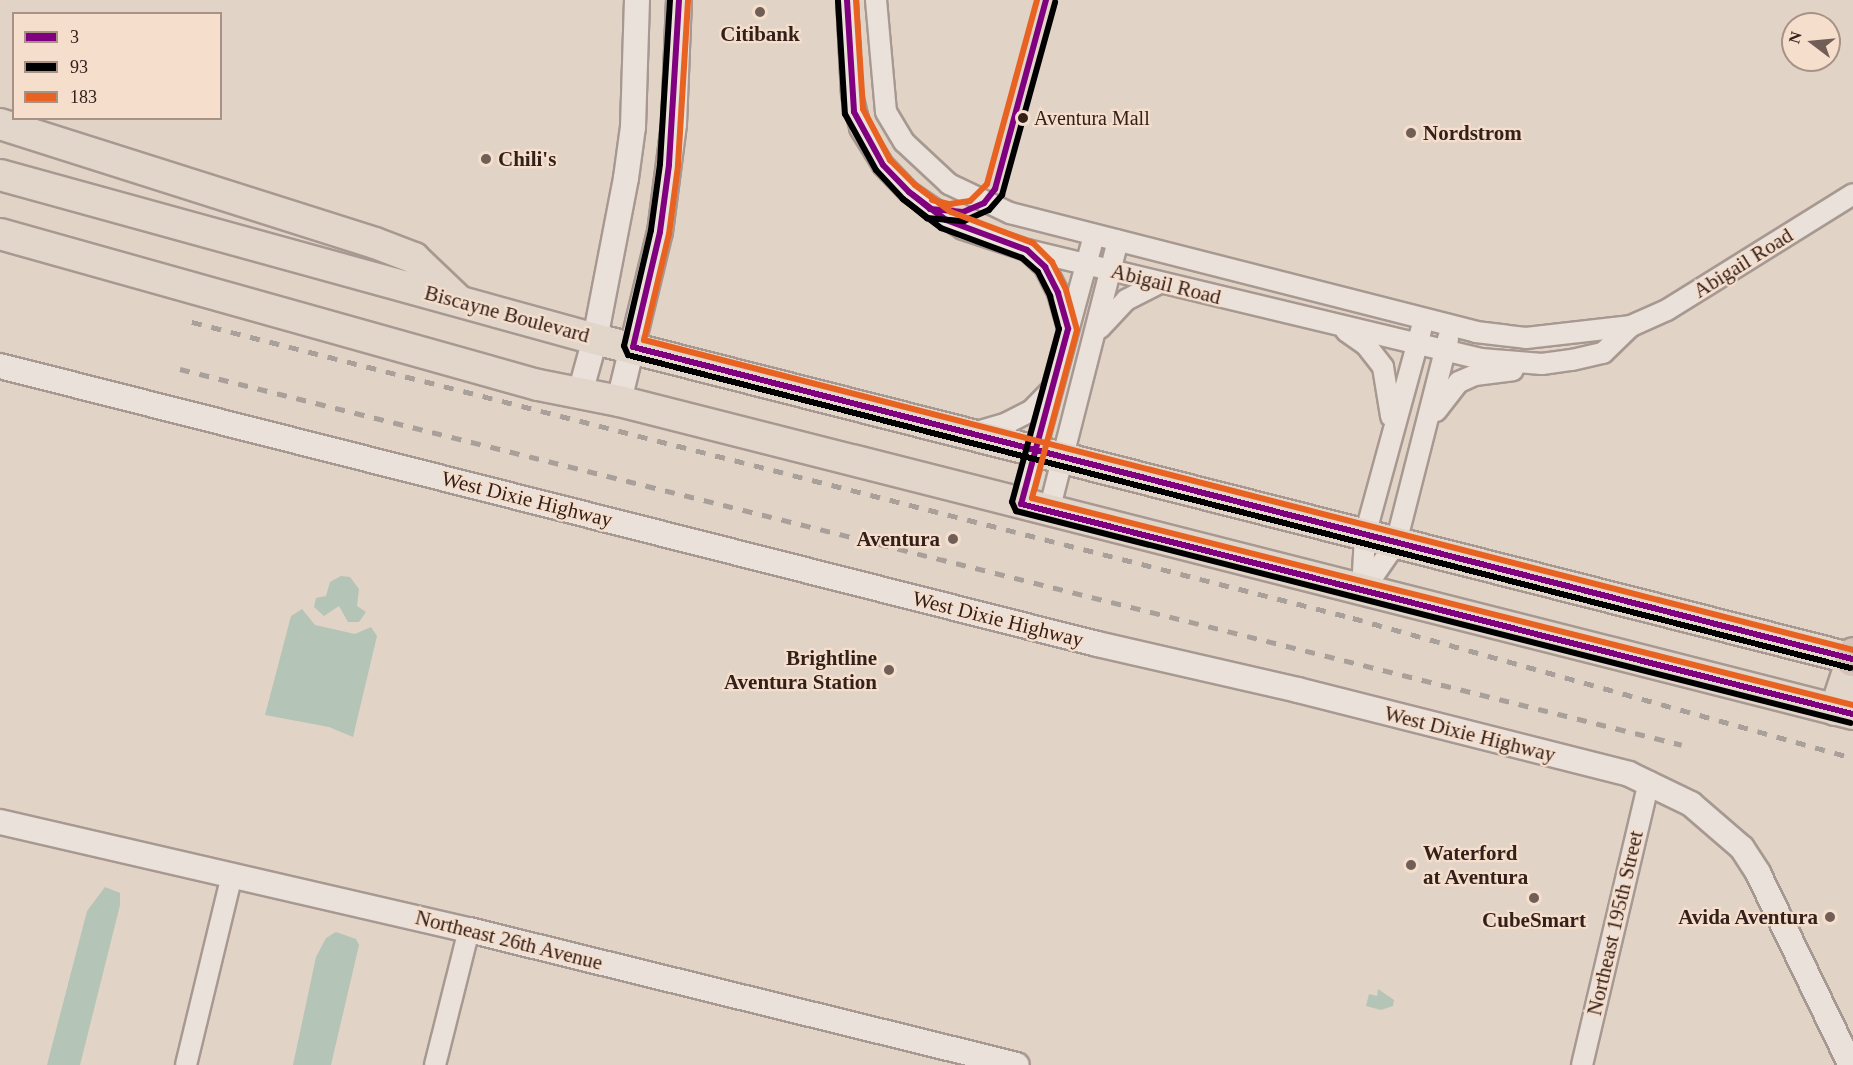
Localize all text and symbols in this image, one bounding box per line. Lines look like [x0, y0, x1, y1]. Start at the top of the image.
marker: Citibank [753, 5, 767, 19]
legend [12, 12, 222, 120]
north arrow [1781, 12, 1841, 72]
place label: Citibank [716, 21, 804, 47]
text: 3 [70, 27, 79, 47]
text: N [1785, 30, 1805, 45]
text: 93 [70, 57, 88, 77]
text: 183 [70, 87, 97, 107]
place label: Aventura Mall [1034, 106, 1161, 130]
marker: Aventura Mall [1017, 112, 1029, 124]
place label: Nordstrom [1423, 120, 1535, 146]
marker: Nordstrom [1404, 126, 1418, 140]
place label: Chili's [498, 146, 561, 172]
marker: Chili's [479, 152, 493, 166]
street label: Abigail Road [1685, 220, 1801, 306]
street label: Abigail Road [1104, 257, 1228, 311]
street label: Biscayne Boulevard [411, 277, 603, 351]
street label: West Dixie Highway [432, 464, 622, 534]
place label: Aventura [846, 526, 940, 552]
marker: Aventura [944, 530, 962, 548]
street label: West Dixie Highway [903, 584, 1093, 654]
place label: Brightline Aventura Station [704, 645, 877, 695]
marker: Brightline Aventura Station [882, 663, 896, 677]
street label: West Dixie Highway [1375, 699, 1565, 769]
street label: Northeast 195th Street [1578, 813, 1652, 1033]
place label: Waterford at Aventura [1423, 840, 1542, 890]
marker: Waterford at Aventura [1404, 858, 1418, 872]
marker: CubeSmart [1527, 891, 1541, 905]
street label: Northeast 26th Avenue [398, 901, 620, 979]
place label: Avida Aventura [1662, 904, 1818, 930]
place label: CubeSmart [1476, 907, 1592, 933]
marker: Avida Aventura [1823, 910, 1837, 924]

